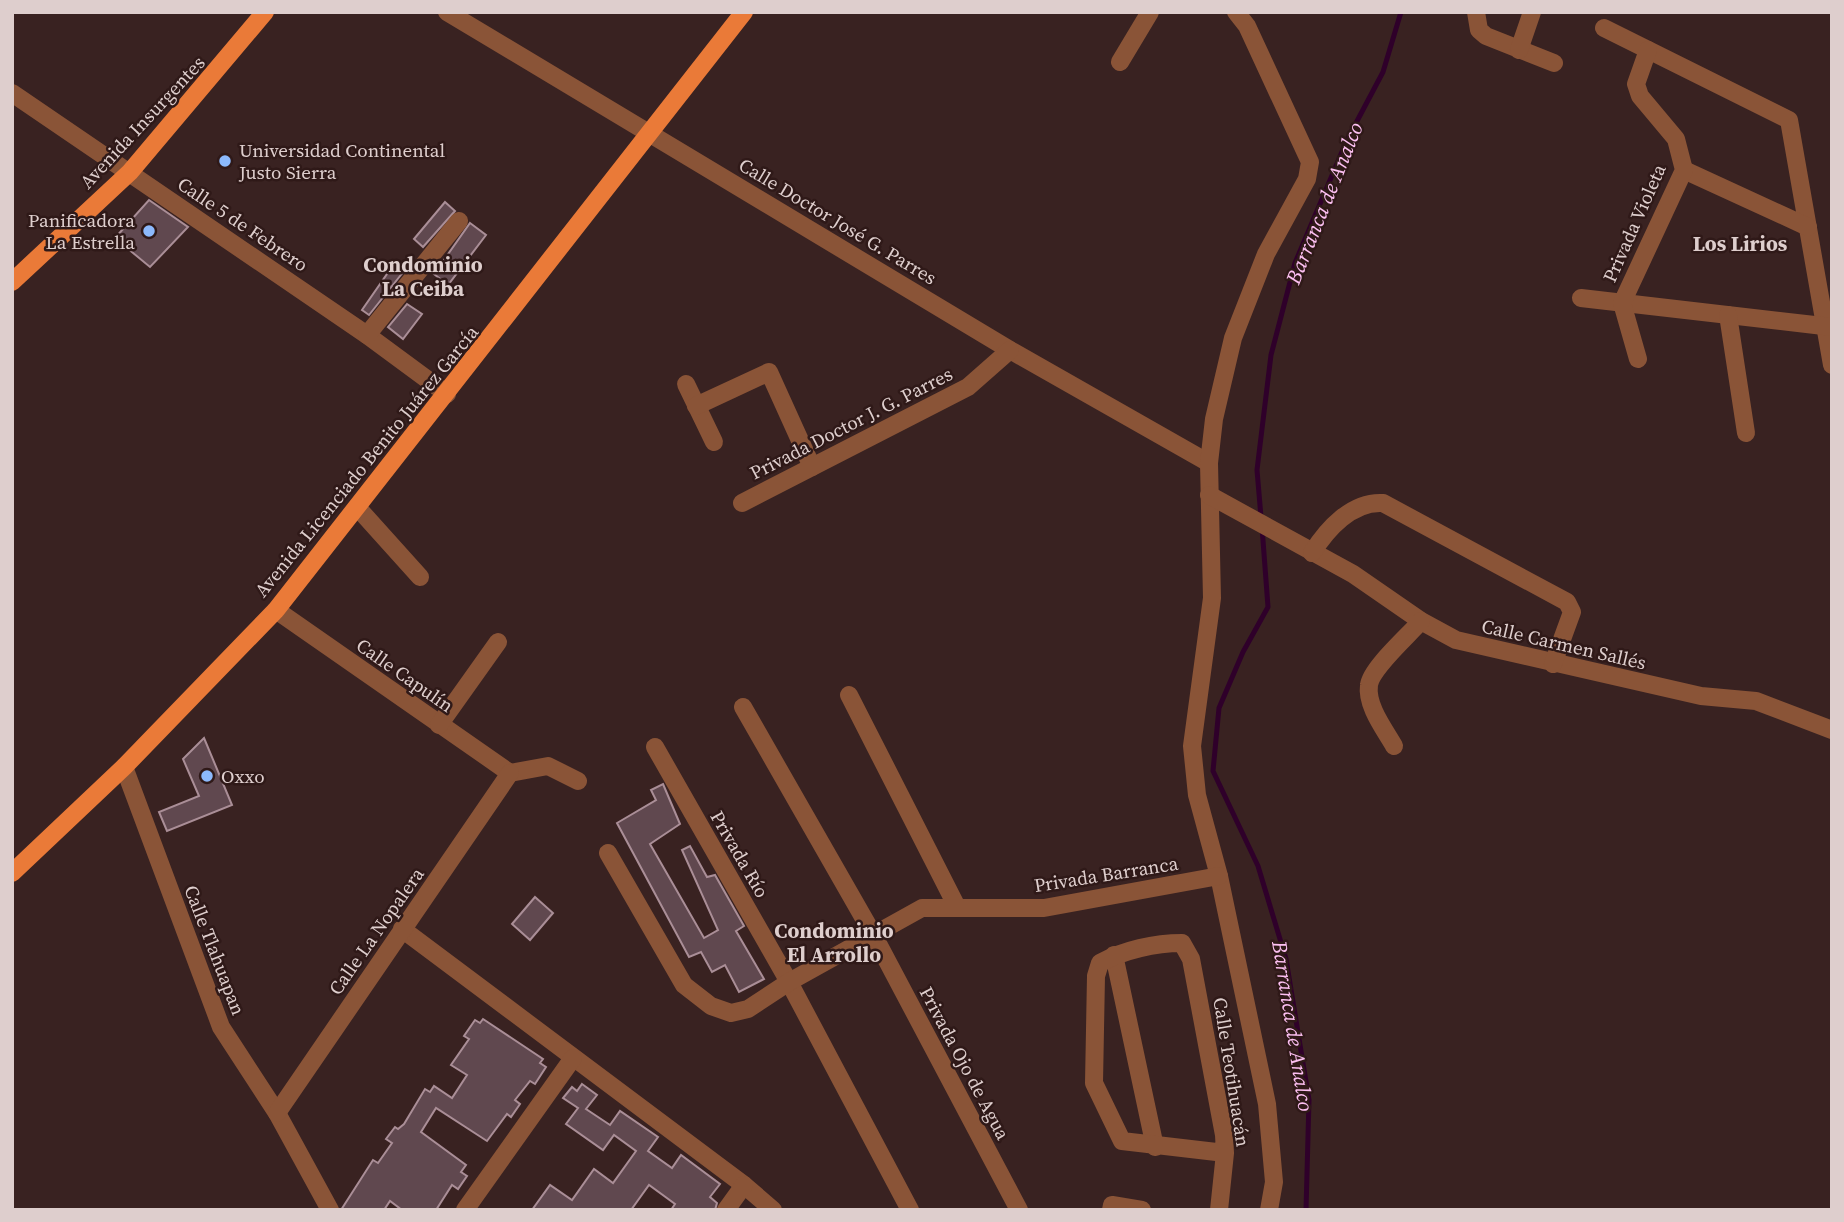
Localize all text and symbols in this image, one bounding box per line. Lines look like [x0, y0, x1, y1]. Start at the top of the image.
street label: Avenida Insurgentes [74, 50, 210, 194]
water label: Barranca de Analco [1278, 118, 1370, 289]
place label: Universidad Continental Justo Sierra [238, 137, 445, 185]
street label: Calle Doctor José G. Parres [734, 152, 942, 290]
marker: Universidad Continental Justo Sierra [217, 153, 233, 169]
street label: Privada Violeta [1596, 159, 1672, 286]
street label: Calle 5 de Febrero [173, 171, 313, 277]
place label: Panificadora La Estrella [28, 207, 135, 255]
marker: Panificadora La Estrella [141, 223, 157, 239]
district label: Los Lirios [1693, 229, 1788, 258]
district label: Condominio La Ceiba [363, 250, 483, 303]
street label: Avenida Licenciado Benito Juárez García [248, 319, 484, 602]
street label: Privada Doctor J. G. Parres [745, 361, 957, 485]
street label: Calle Carmen Sallés [1479, 612, 1649, 676]
street label: Calle Capulín [351, 632, 459, 718]
place label: Oxxo [221, 763, 265, 789]
marker: Oxxo [199, 768, 215, 784]
street label: Privada Río [705, 806, 775, 902]
street label: Privada Barranca [1032, 850, 1180, 898]
street label: Calle La Nopalera [322, 862, 430, 1000]
street label: Calle Tlahuapan [178, 881, 252, 1019]
district label: Condominio El Arrollo [774, 916, 894, 969]
water label: Barranca de Analco [1265, 938, 1321, 1113]
street label: Privada Ojo de Agua [914, 982, 1016, 1144]
street label: Calle Teotihuacán [1207, 995, 1257, 1149]

